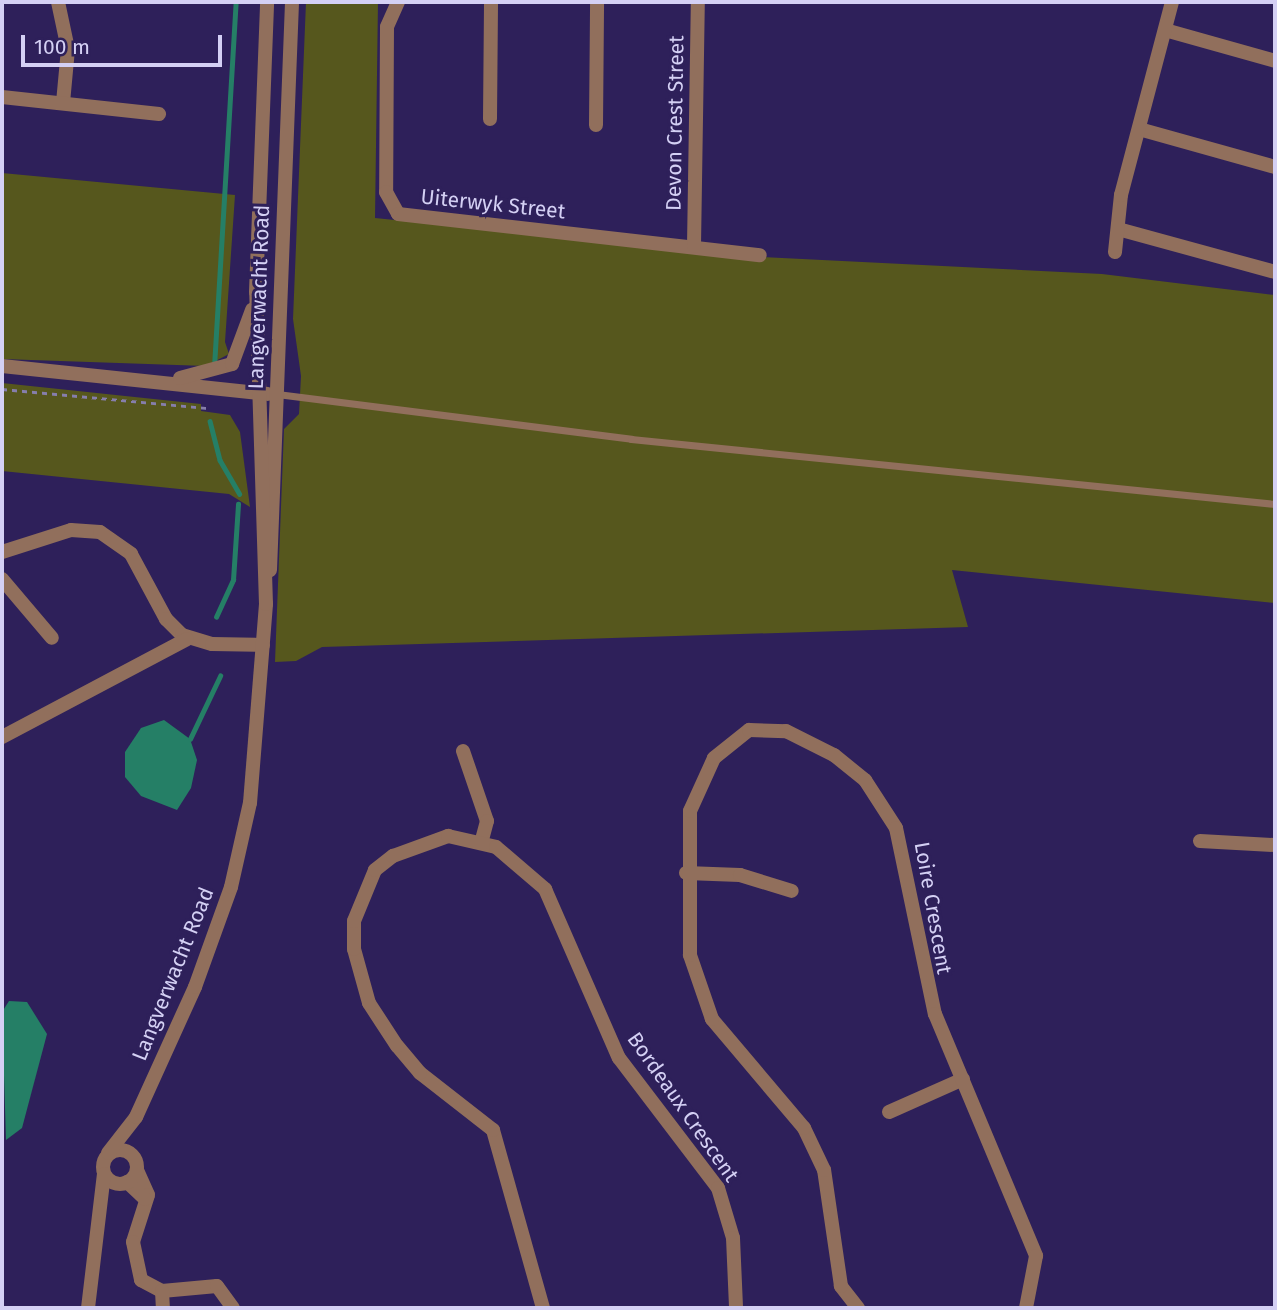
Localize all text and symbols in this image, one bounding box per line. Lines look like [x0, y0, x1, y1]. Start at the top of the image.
scale bar [24, 21, 226, 65]
text: 100 m [34, 34, 90, 60]
street label: Devon Crest Street [661, 35, 689, 211]
street label: Uiterwyk Street [419, 184, 567, 224]
street label: Langverwacht Road [243, 204, 275, 390]
street label: Loire Crescent [909, 840, 957, 976]
street label: Langverwacht Road [127, 884, 219, 1064]
street label: Bordeaux Crescent [622, 1027, 744, 1187]

